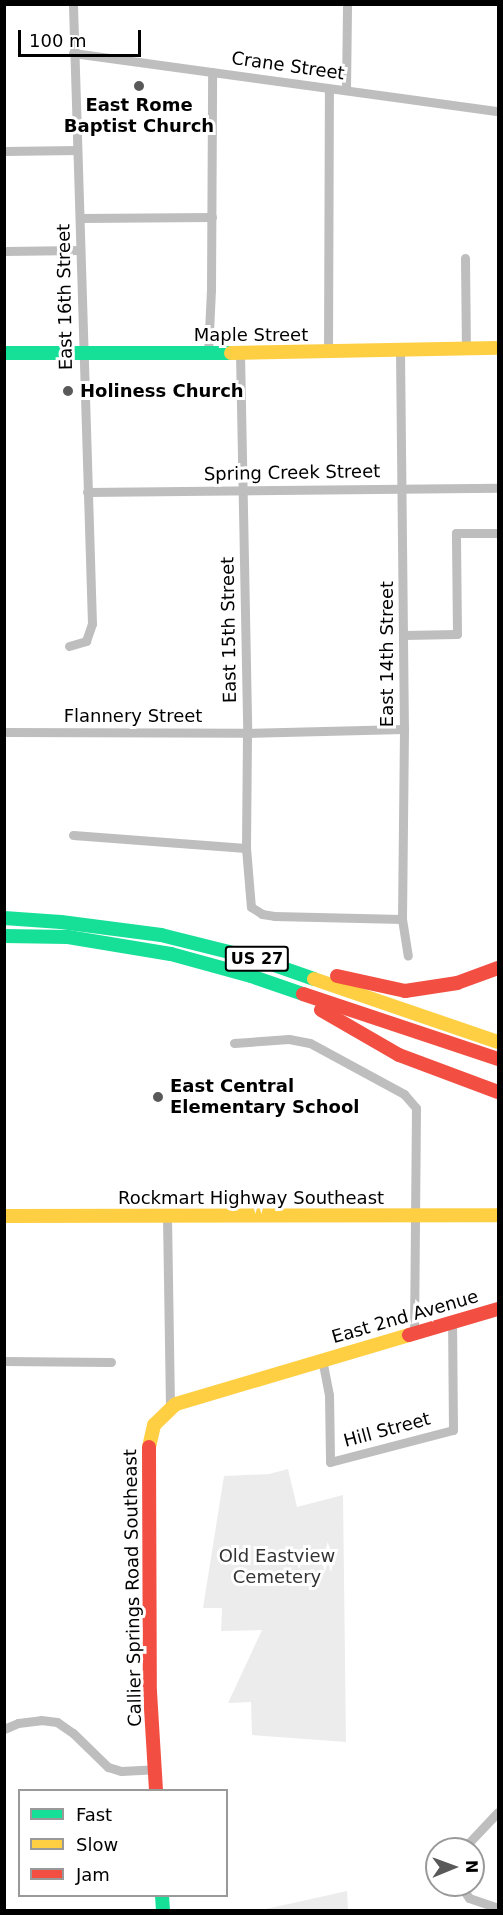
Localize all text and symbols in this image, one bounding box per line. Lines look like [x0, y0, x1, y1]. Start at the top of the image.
scale bar [21, 18, 144, 56]
text: 100 m [29, 30, 87, 51]
street label: Crane Street [230, 47, 346, 85]
marker: East Rome Baptist Church [132, 79, 146, 93]
place label: East Rome Baptist Church [64, 95, 214, 138]
street label: East 16th Street [53, 224, 77, 370]
street label: Maple Street [194, 324, 308, 346]
place label: Holiness Church [80, 380, 244, 402]
marker: Holiness Church [61, 384, 75, 398]
street label: Spring Creek Street [204, 461, 380, 485]
street label: East 15th Street [217, 557, 241, 703]
street label: East 14th Street [376, 581, 398, 727]
street label: Flannery Street [64, 705, 202, 727]
road number: US 27 [224, 946, 290, 972]
place label: East Central Elementary School [170, 1076, 359, 1118]
marker: East Central Elementary School [151, 1090, 165, 1104]
street label: Rockmart Highway Southeast [118, 1187, 384, 1209]
street label: East 2nd Avenue [329, 1286, 481, 1348]
street label: Hill Street [341, 1408, 433, 1452]
street label: Callier Springs Road Southeast [120, 1449, 146, 1727]
park label: Old Eastview Cemetery [219, 1546, 335, 1588]
legend [18, 1789, 228, 1897]
text: Fast [76, 1804, 112, 1825]
text: Slow [76, 1834, 118, 1855]
north arrow [425, 1837, 485, 1897]
text: N [462, 1860, 481, 1874]
text: Jam [76, 1864, 110, 1885]

